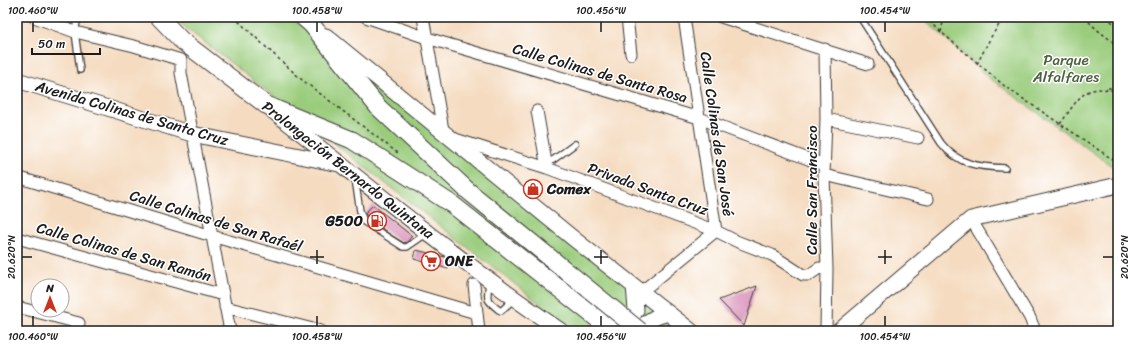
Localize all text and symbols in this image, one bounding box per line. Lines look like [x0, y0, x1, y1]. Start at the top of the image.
text: 100.460°W [8, 2, 58, 20]
text: 100.458°W [292, 2, 342, 20]
text: 100.456°W [576, 2, 626, 20]
text: 100.454°W [860, 2, 911, 20]
scale bar [32, 30, 100, 56]
text: 50 m [38, 33, 65, 55]
street label: Calle Colinas de Santa Rosa [509, 36, 691, 111]
park label: Parque Alfalfares [1032, 47, 1100, 90]
street label: Calle Colinas de San José [693, 50, 741, 218]
street label: Avenida Colinas de Santa Cruz [31, 73, 232, 153]
street label: Prolongación Bernardo Quintana [256, 94, 440, 246]
street label: Calle San Francisco [799, 125, 825, 255]
street label: Privada Santa Cruz [584, 155, 713, 223]
place label: Comex [546, 176, 592, 202]
shop icon: Comex [522, 178, 544, 200]
street label: Calle Colinas de San Rafaél [126, 182, 306, 260]
place label: G500 [325, 208, 364, 234]
fuel station icon: G500 [366, 210, 388, 232]
street label: Calle Colinas de San Ramón [34, 215, 214, 289]
text: 20.620°N [3, 235, 21, 279]
text: 20.620°N [1116, 235, 1134, 279]
place label: ONE [444, 248, 475, 274]
supermarket icon: ONE [420, 250, 442, 272]
north arrow [30, 278, 70, 318]
text: N [45, 279, 54, 298]
text: 100.460°W [8, 328, 58, 346]
text: 100.458°W [292, 328, 342, 346]
text: 100.456°W [576, 328, 626, 346]
text: 100.454°W [860, 328, 911, 346]

